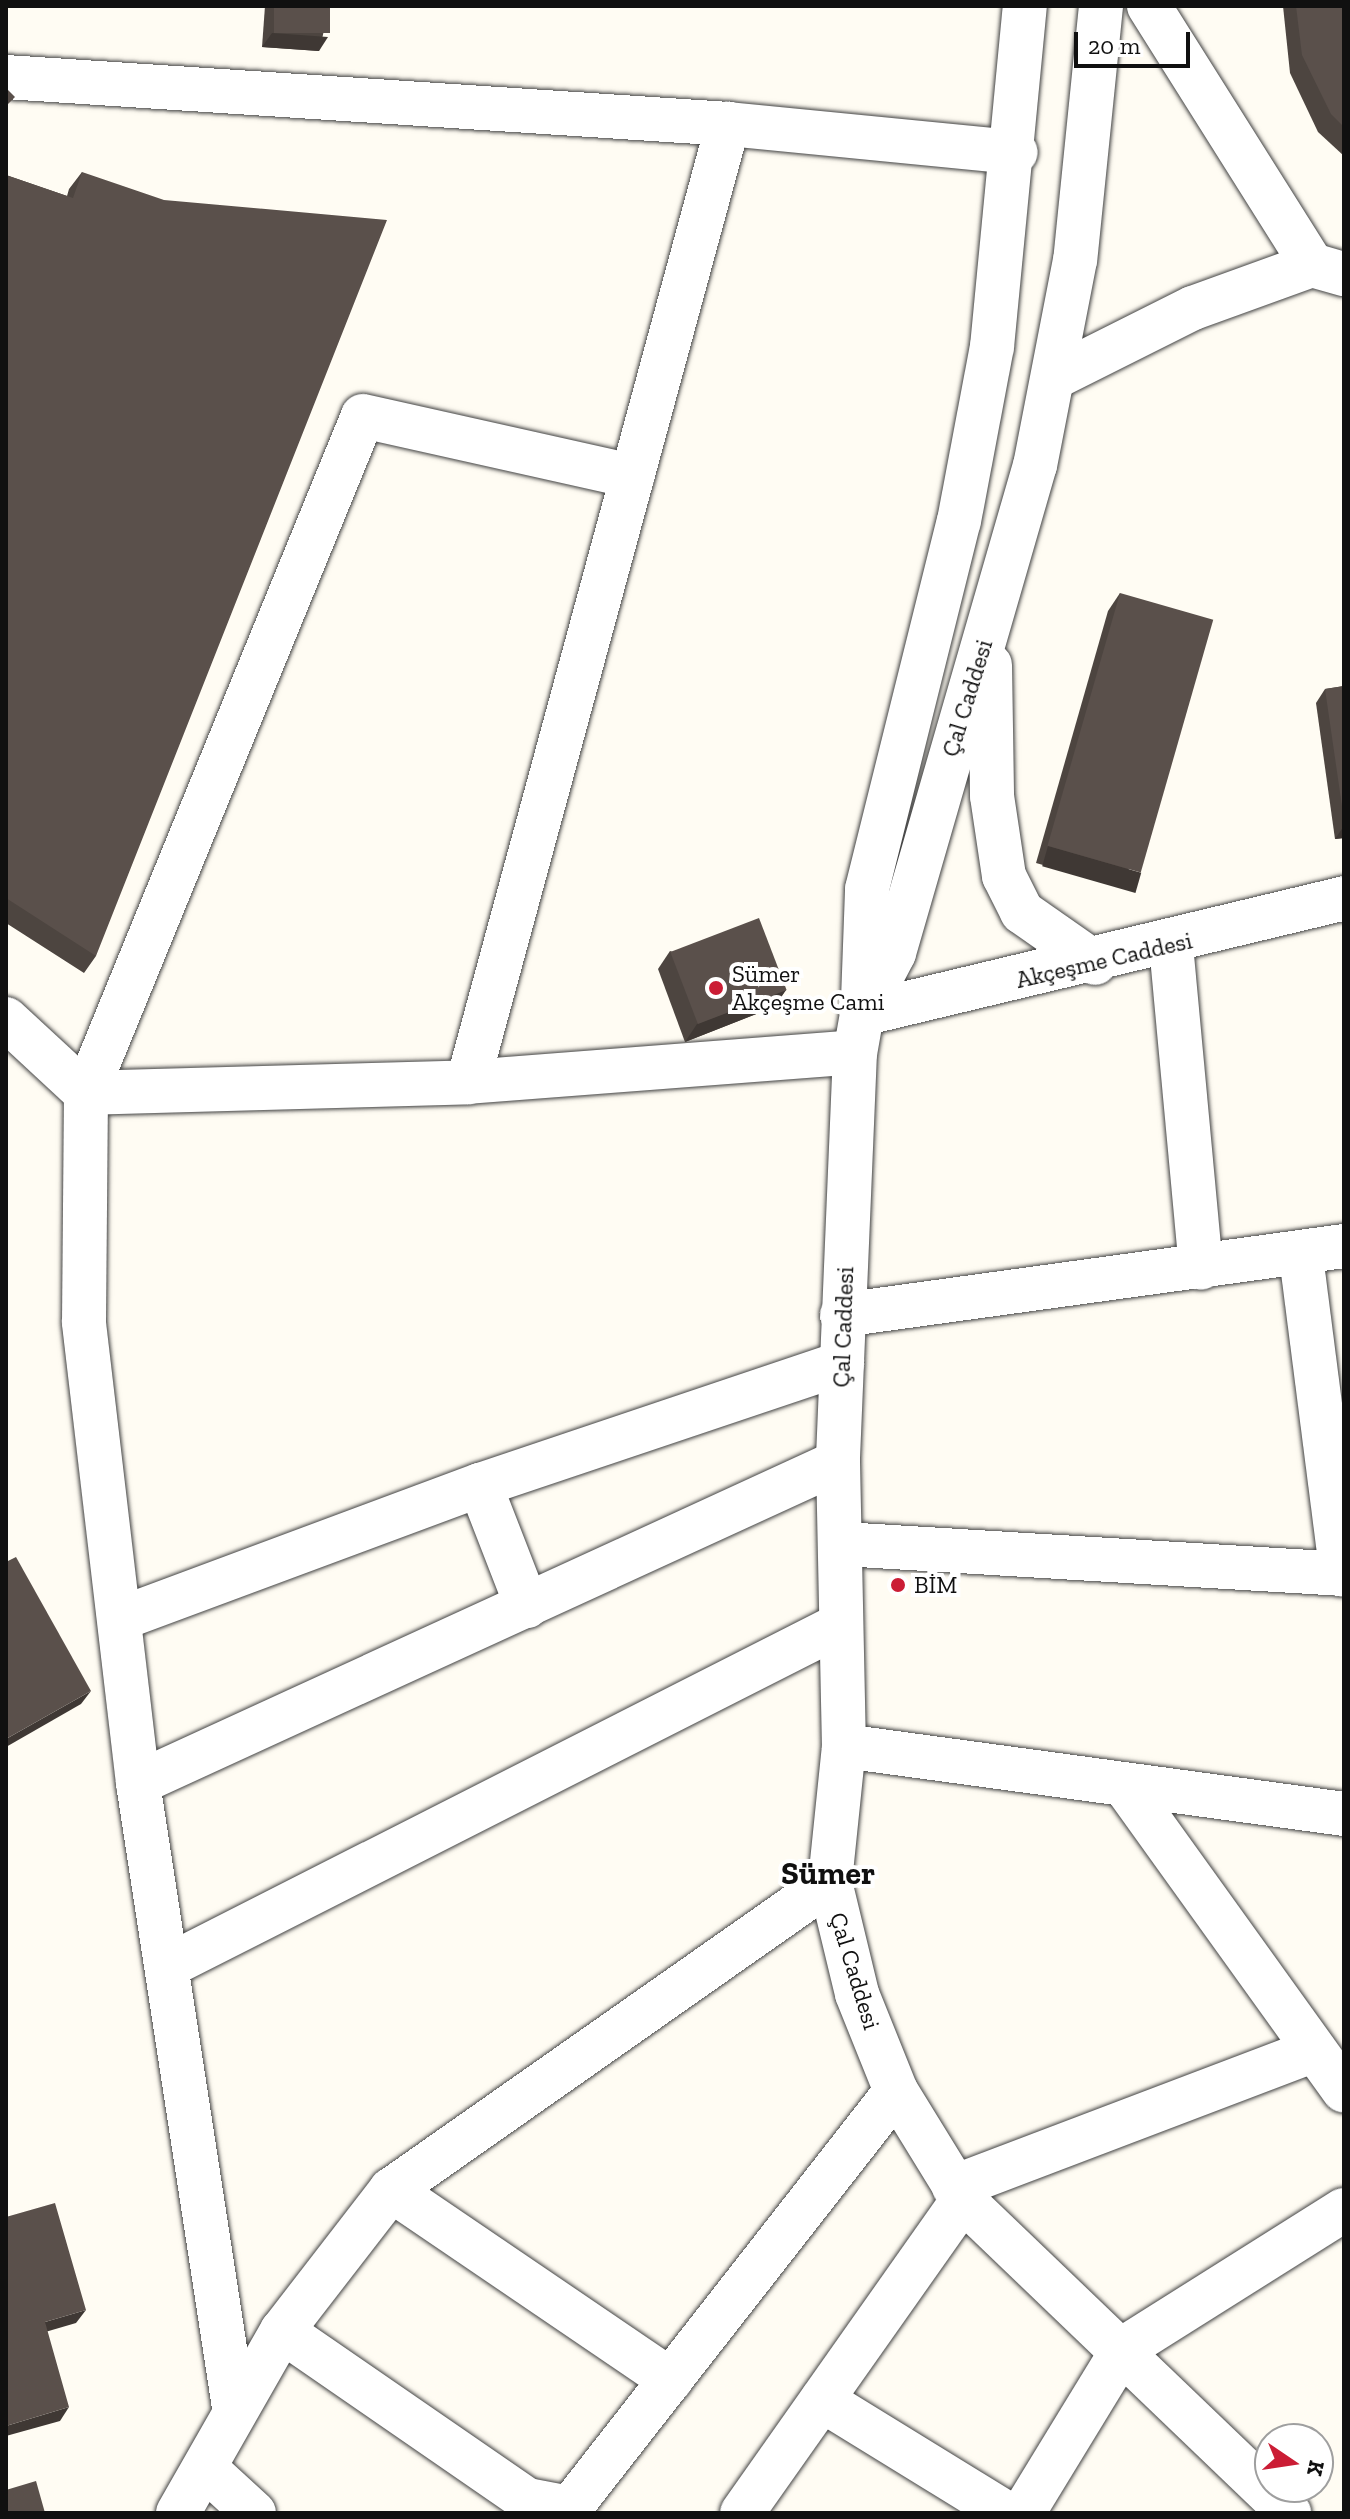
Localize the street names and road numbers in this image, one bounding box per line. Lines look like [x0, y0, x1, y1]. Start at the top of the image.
street label: Çal Caddesi [936, 636, 998, 760]
street label: Akçeşme Caddesi [1013, 926, 1195, 994]
street label: Çal Caddesi [826, 1266, 860, 1388]
street label: Çal Caddesi [824, 1909, 886, 2033]

